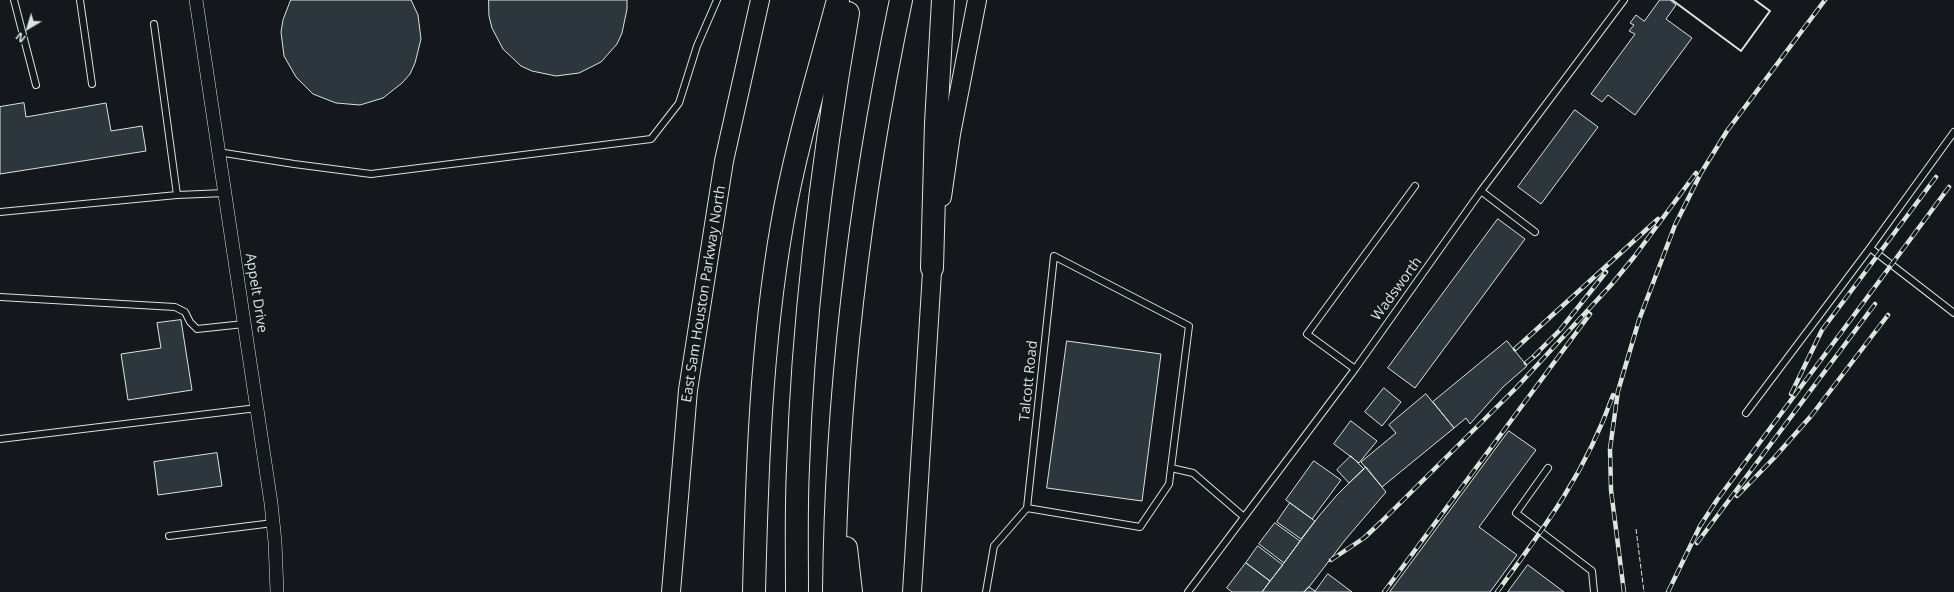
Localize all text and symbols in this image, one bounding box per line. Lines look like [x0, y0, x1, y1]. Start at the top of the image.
north arrow [8, 8, 48, 48]
text: N [12, 29, 28, 47]
street label: East Sam Houston Parkway North [679, 184, 729, 404]
street label: Appelt Drive [241, 252, 271, 334]
street label: Wadsworth [1368, 254, 1426, 324]
street label: Talcott Road [1016, 340, 1042, 422]

